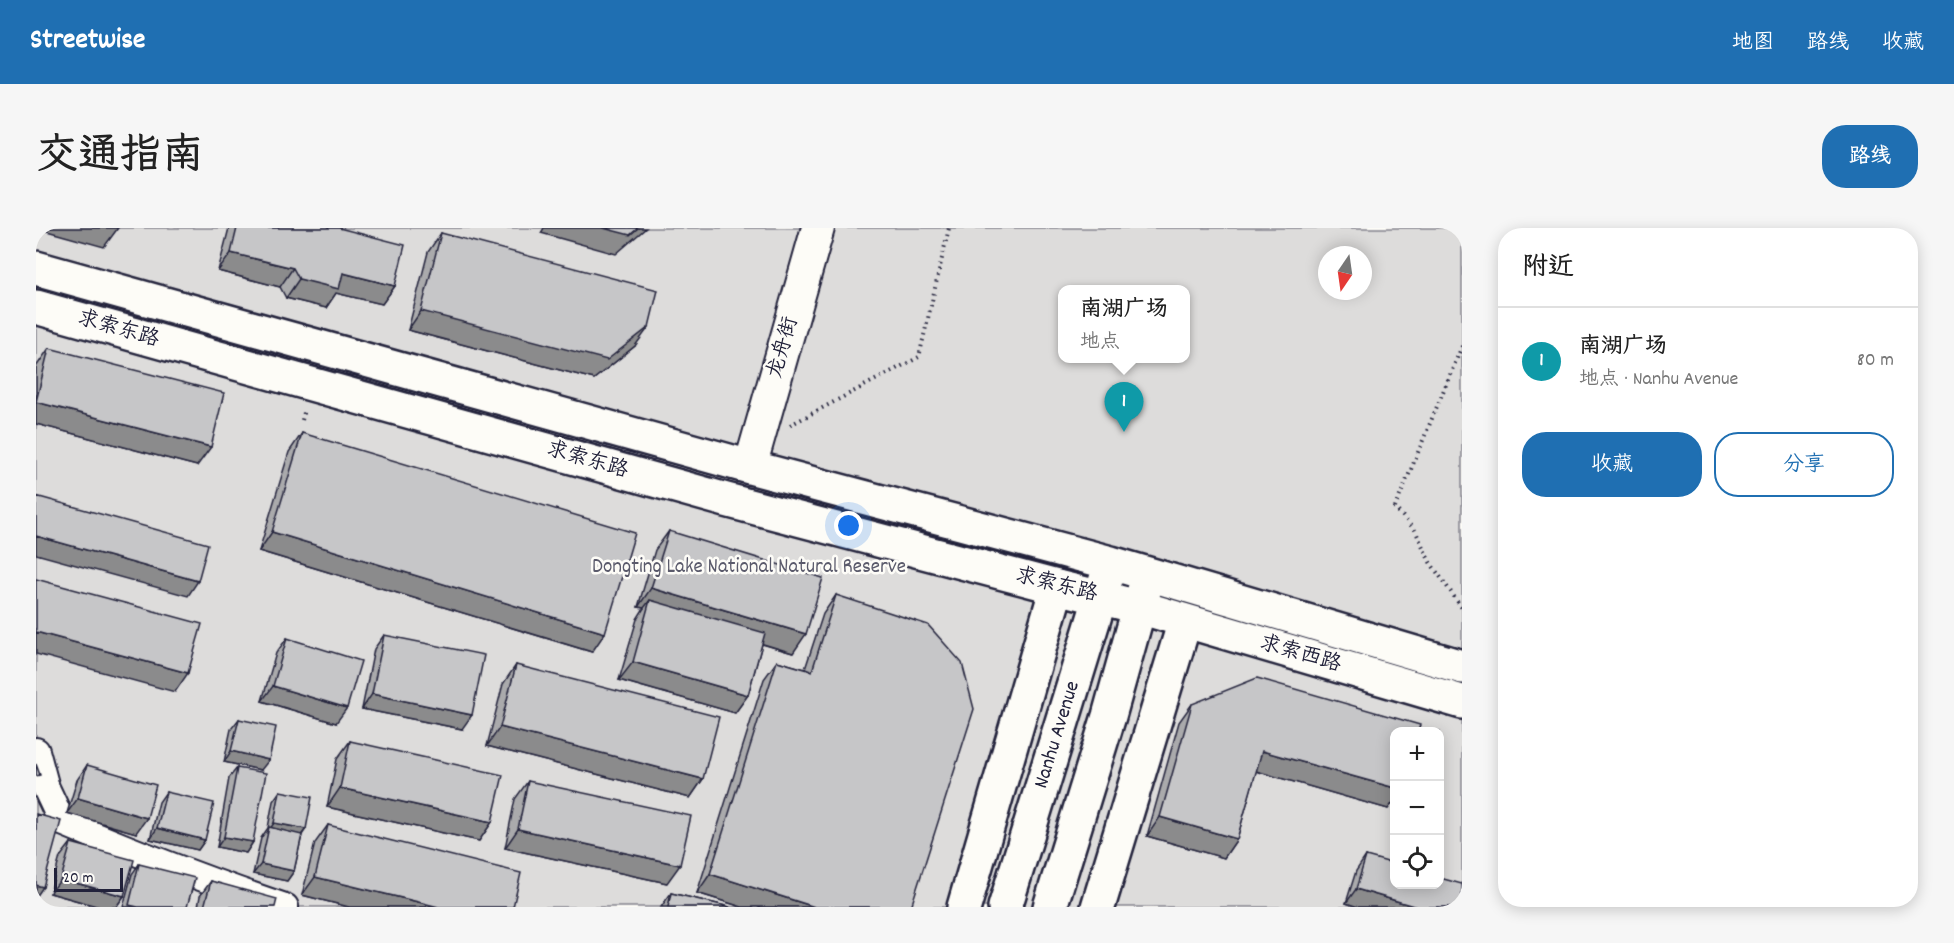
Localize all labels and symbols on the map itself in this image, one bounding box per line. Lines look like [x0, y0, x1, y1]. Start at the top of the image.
north arrow [1318, 246, 1372, 300]
street label: 求索东路 [73, 304, 163, 356]
street label: 龙舟街 [761, 314, 807, 382]
pin: 1 [1104, 382, 1144, 432]
street label: 求索东路 [542, 435, 632, 487]
your location [834, 511, 863, 540]
park label: Dongting Lake National Natural Reserve [592, 553, 906, 583]
street label: 求索东路 [1012, 561, 1100, 611]
street label: 求索西路 [1255, 629, 1345, 681]
street label: Nanhu Avenue [1027, 678, 1089, 792]
scale bar [54, 865, 123, 892]

